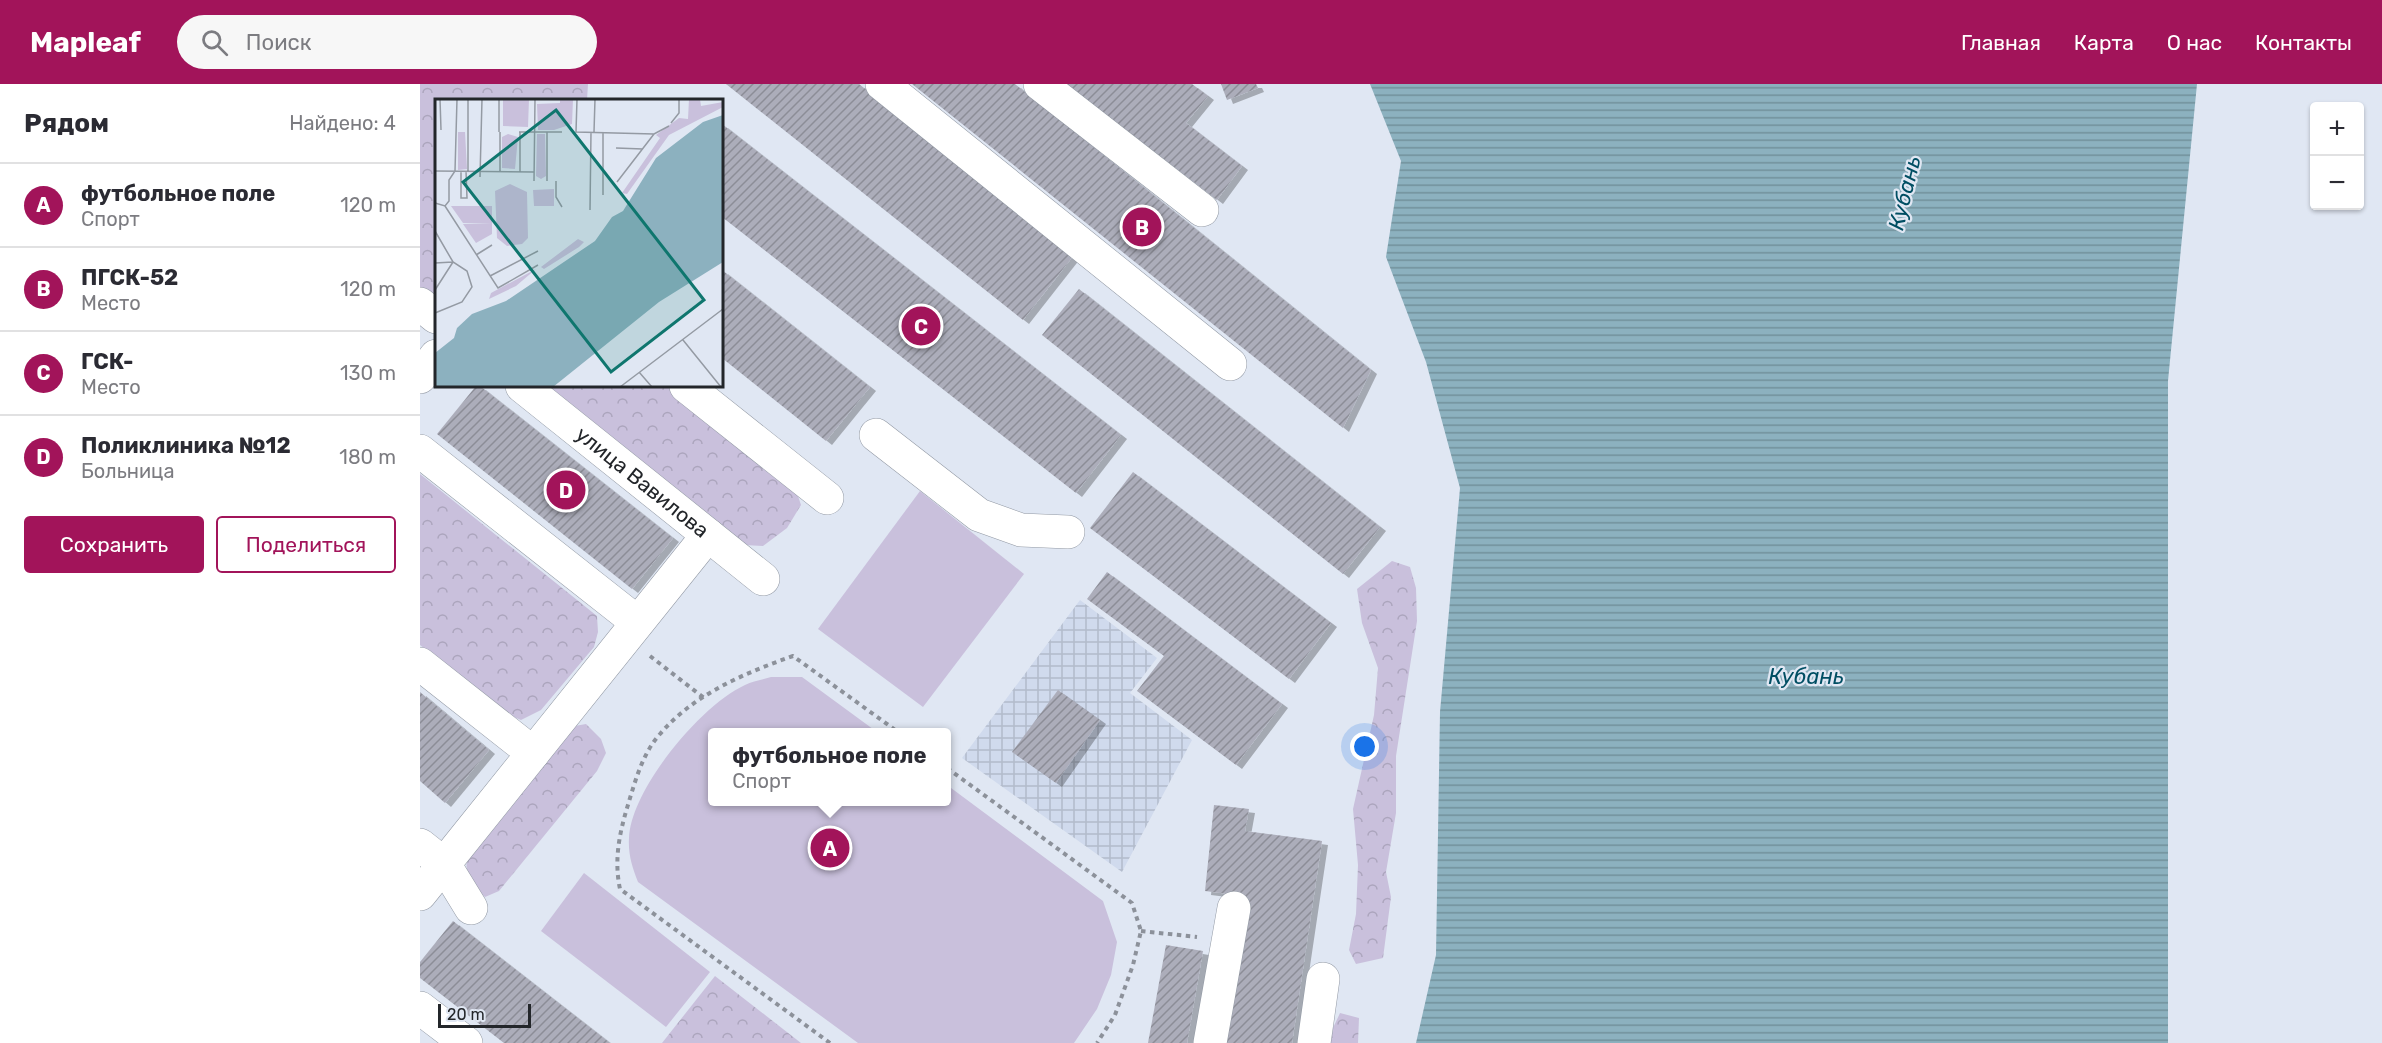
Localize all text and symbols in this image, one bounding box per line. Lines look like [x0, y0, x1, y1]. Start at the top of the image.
search box [177, 15, 597, 69]
text: Mapleaf [30, 26, 141, 59]
icon: search [198, 26, 231, 59]
text: Поиск [246, 29, 312, 56]
text: Главная [1961, 30, 2041, 55]
text: Карта [2074, 30, 2134, 55]
text: О нас [2167, 30, 2222, 55]
text: Контакты [2255, 30, 2352, 55]
inset map [435, 99, 723, 387]
map controls [2310, 102, 2364, 210]
button: + [2310, 102, 2364, 156]
text: Рядом [24, 108, 109, 139]
text: Найдено: 4 [289, 111, 396, 135]
water label: Кубань [1882, 153, 1927, 233]
button: − [2310, 156, 2364, 210]
text: футбольное поле [81, 180, 275, 207]
text: A [36, 193, 51, 217]
text: 120 m [340, 193, 396, 217]
pin: B [1122, 204, 1162, 250]
text: Спорт [81, 207, 140, 231]
text: ПГСК-52 [81, 264, 178, 291]
text: B [36, 277, 51, 301]
text: 120 m [340, 277, 396, 301]
text: Место [81, 291, 141, 315]
pin: C [902, 304, 940, 348]
text: ГСК- [81, 348, 134, 375]
text: C [36, 361, 51, 385]
text: 130 m [340, 361, 396, 385]
text: Место [81, 375, 141, 399]
street label: улица Вавилова [571, 421, 714, 543]
text: Поликлиника №12 [81, 432, 291, 459]
text: D [36, 445, 51, 469]
text: 180 m [339, 445, 396, 469]
text: Больница [81, 459, 174, 483]
pin: D [546, 468, 586, 512]
button: Сохранить [24, 516, 204, 573]
button: Поделиться [216, 516, 396, 573]
water label: Кубань [1768, 663, 1844, 690]
popup [708, 728, 951, 806]
your location [1350, 732, 1379, 761]
text: футбольное поле [732, 742, 927, 769]
text: Спорт [732, 769, 791, 793]
pin: A [810, 826, 850, 870]
scale bar [438, 1001, 531, 1028]
text: 20 m [447, 1005, 485, 1024]

